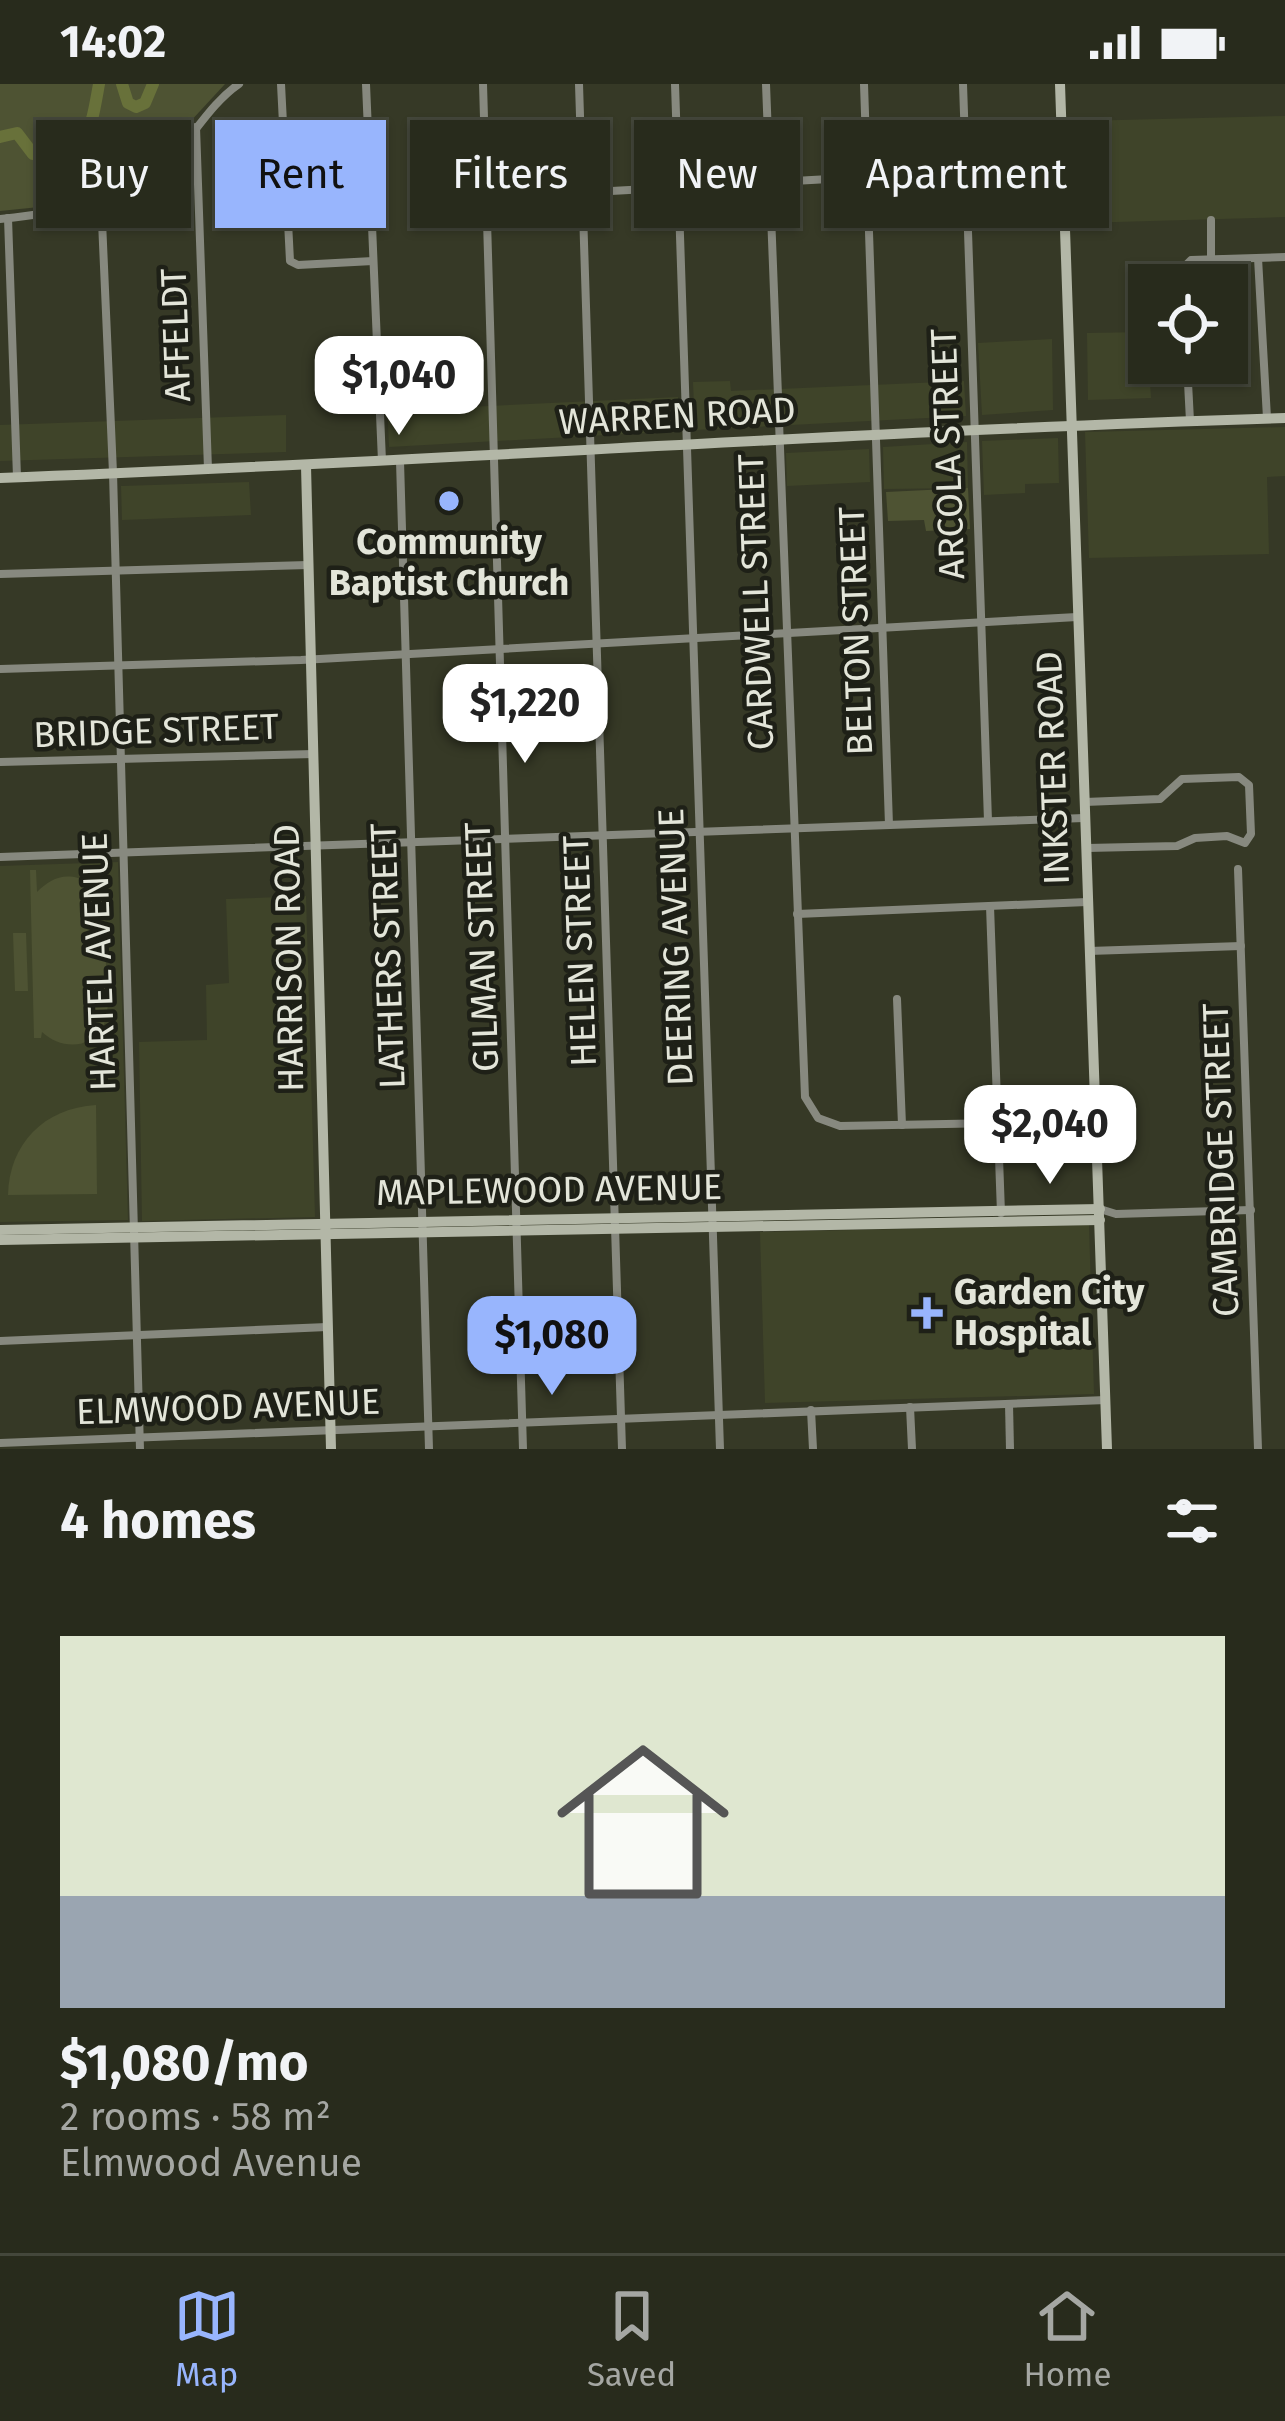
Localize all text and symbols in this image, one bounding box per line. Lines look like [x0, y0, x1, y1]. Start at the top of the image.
text: 14:02 [60, 15, 166, 69]
chip: Buy [36, 120, 191, 228]
chip: Rent [215, 120, 386, 228]
chip: Filters [410, 120, 610, 228]
chip: New [634, 120, 800, 228]
chip: Apartment [824, 120, 1109, 228]
map controls [1128, 264, 1248, 384]
button: locate [1128, 264, 1248, 384]
street label: AFFELDT [152, 267, 200, 403]
street label: ARCOLA STREET [922, 327, 974, 580]
pin: $1,040 [301, 336, 497, 438]
text: $1,040 [342, 352, 456, 398]
street label: WARREN ROAD [557, 388, 797, 444]
street label: CARDWELL STREET [729, 453, 783, 751]
marker: Community Baptist Church [436, 488, 462, 514]
street label: BELTON STREET [830, 506, 882, 756]
place label: Community Baptist Church [329, 520, 569, 605]
street label: INKSTER ROAD [1027, 650, 1079, 886]
pin: $1,220 [427, 664, 623, 766]
text: $1,220 [470, 680, 580, 726]
street label: BRIDGE STREET [33, 705, 280, 757]
street label: DEERING AVENUE [649, 807, 703, 1087]
street label: GILMAN STREET [456, 821, 508, 1073]
street label: LATHERS STREET [361, 822, 415, 1090]
street label: HARRISON ROAD [265, 824, 313, 1092]
street label: HARTEL AVENUE [73, 832, 125, 1092]
street label: HELEN STREET [554, 834, 606, 1067]
street label: CAMBRIDGE STREET [1194, 1002, 1248, 1318]
pin: $2,040 [952, 1085, 1148, 1187]
text: $2,040 [991, 1101, 1109, 1147]
street label: MAPLEWOOD AVENUE [376, 1165, 722, 1215]
place label: Garden City Hospital [954, 1270, 1145, 1355]
pin: $1,080 [454, 1296, 650, 1398]
marker: Garden City Hospital [911, 1297, 943, 1329]
text: $1,080 [494, 1312, 610, 1358]
street label: ELMWOOD AVENUE [75, 1380, 381, 1434]
icon: filters [1159, 1488, 1225, 1554]
text: 4 homes [60, 1490, 256, 1552]
icon: home [535, 1714, 751, 1930]
text: $1,080/mo [60, 2032, 309, 2094]
text: 2 rooms · 58 m² [60, 2094, 331, 2140]
text: Elmwood Avenue [60, 2140, 362, 2186]
tab: Map [174, 2283, 240, 2395]
tab: Saved [587, 2283, 676, 2395]
tab: Home [1023, 2283, 1111, 2395]

